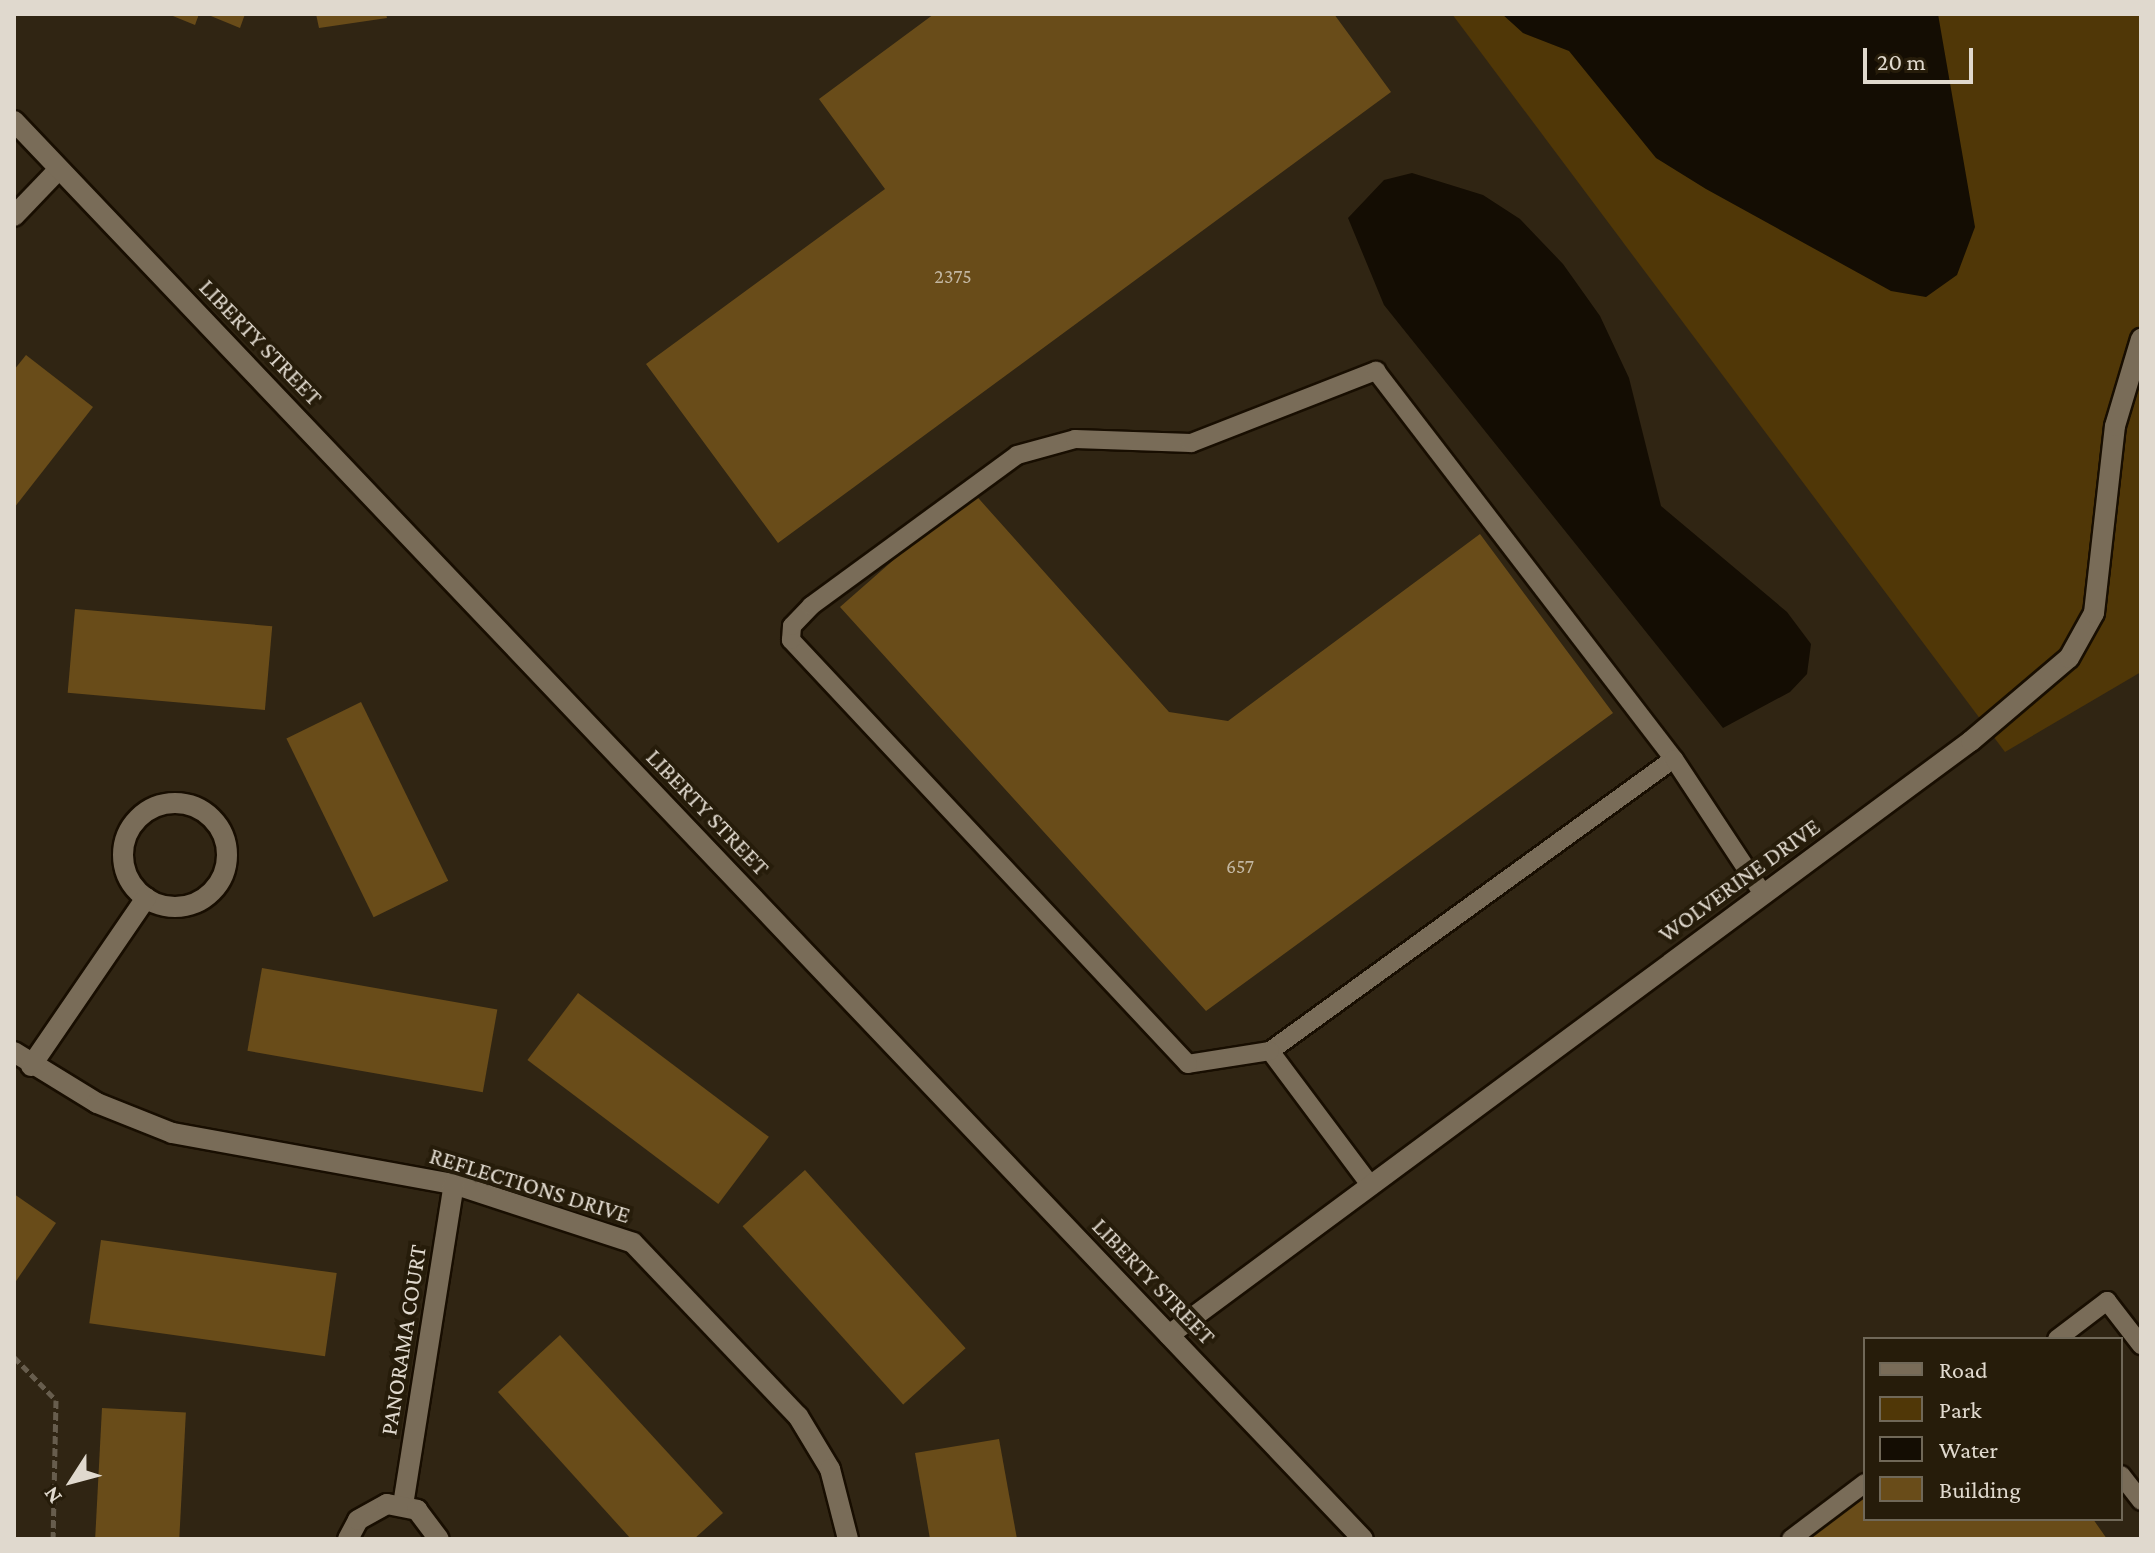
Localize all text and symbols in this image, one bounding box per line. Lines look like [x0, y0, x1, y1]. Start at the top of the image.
scale bar [1867, 32, 1977, 82]
text: 20 m [1877, 48, 1926, 75]
house number: 2375 [934, 264, 972, 288]
street label: LIBERTY STREET [193, 273, 329, 411]
street label: LIBERTY STREET [640, 743, 776, 881]
street label: WOLVERINE DRIVE [1653, 812, 1825, 948]
house number: 657 [1226, 854, 1254, 878]
street label: REFLECTIONS DRIVE [426, 1141, 634, 1229]
street label: LIBERTY STREET [1086, 1212, 1222, 1350]
street label: PANORAMA COURT [374, 1243, 432, 1437]
legend [1863, 1337, 2123, 1521]
text: Road [1939, 1356, 1988, 1383]
text: Park [1939, 1396, 1982, 1423]
text: Water [1939, 1436, 1998, 1463]
north arrow [32, 1441, 112, 1521]
text: Building [1939, 1476, 2021, 1503]
text: N [38, 1482, 67, 1509]

